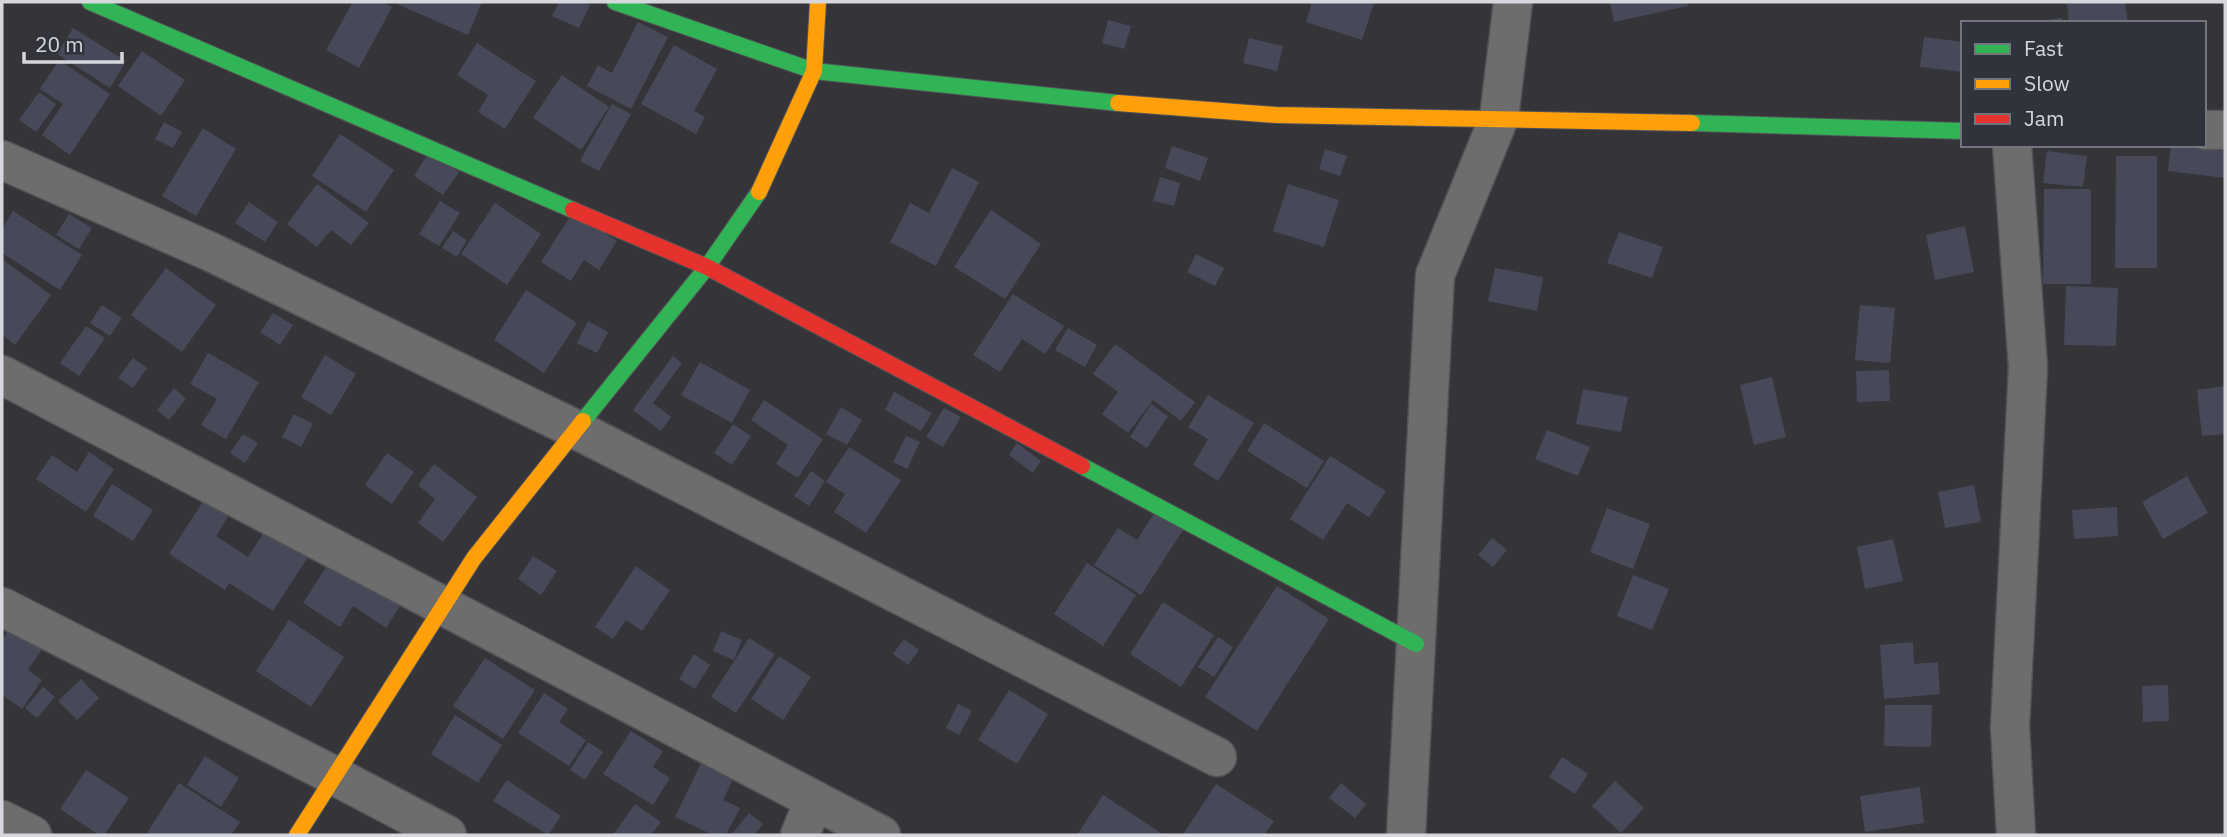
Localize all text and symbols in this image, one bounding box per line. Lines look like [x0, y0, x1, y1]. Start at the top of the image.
scale bar [24, 21, 122, 65]
legend [1961, 21, 2206, 147]
text: 20 m [35, 30, 84, 58]
text: Fast [2024, 34, 2064, 62]
text: Slow [2024, 69, 2070, 97]
text: Jam [2024, 104, 2064, 132]

